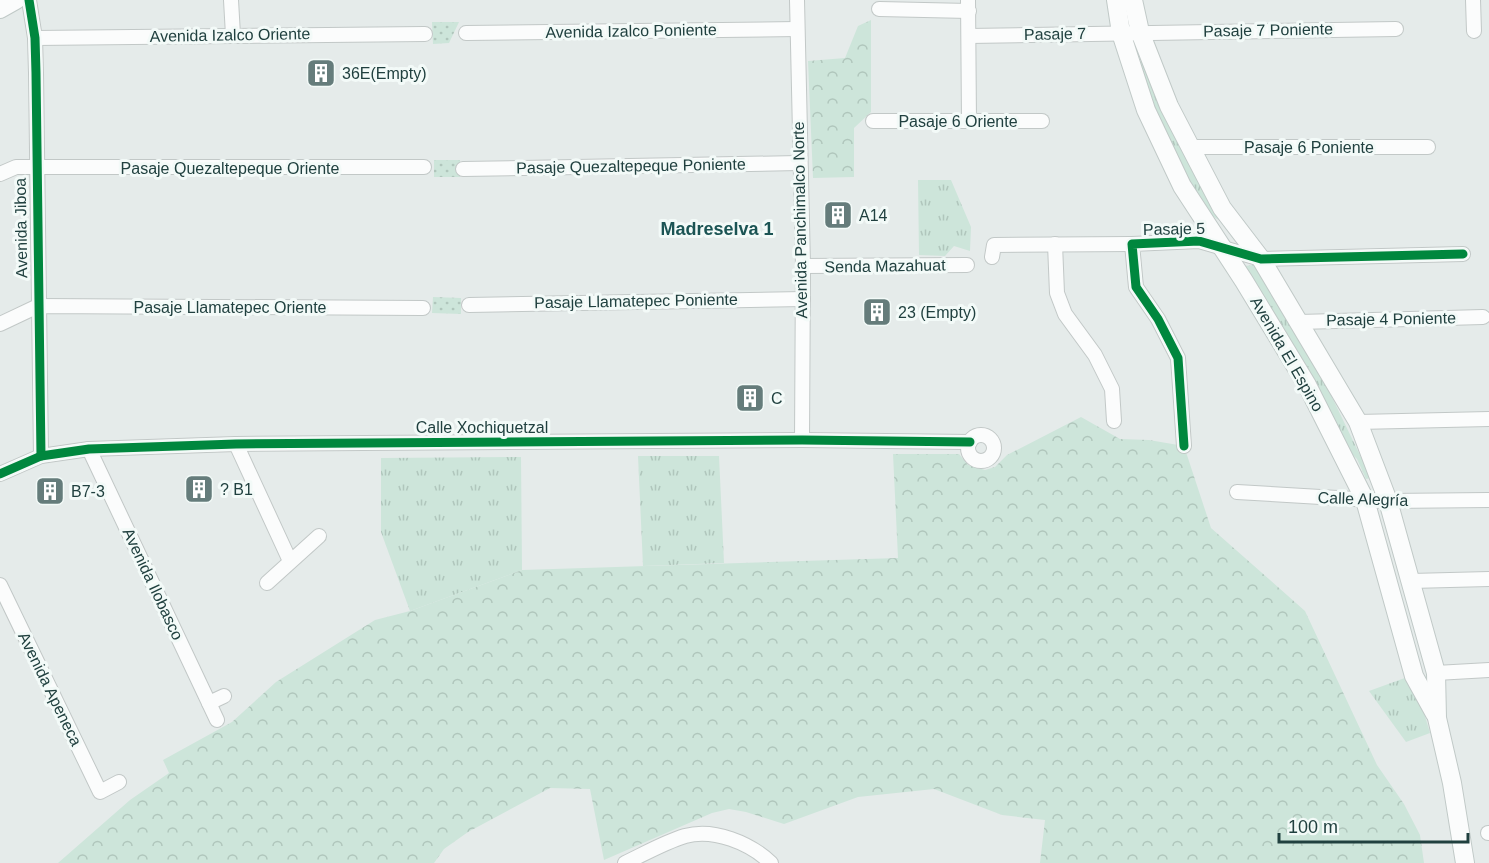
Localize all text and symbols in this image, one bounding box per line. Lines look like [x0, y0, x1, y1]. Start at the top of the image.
street label: Pasaje 7 Poniente [1203, 20, 1333, 40]
street label: Avenida Izalco Poniente [545, 21, 717, 41]
street label: Avenida Izalco Oriente [150, 25, 311, 45]
street label: Pasaje 7 [1024, 25, 1086, 43]
building icon: 36E(Empty) [305, 57, 337, 89]
place label: 36E(Empty) [342, 65, 426, 82]
street label: Pasaje 6 Oriente [898, 113, 1018, 130]
street label: Avenida Panchimalco Norte [790, 121, 810, 319]
street label: Pasaje 6 Poniente [1244, 139, 1374, 156]
street label: Pasaje Quezaltepeque Poniente [516, 155, 746, 177]
street label: Pasaje Quezaltepeque Oriente [121, 160, 340, 177]
street label: Avenida Jiboa [12, 178, 30, 278]
building icon: A14 [822, 199, 854, 231]
place label: A14 [859, 207, 888, 224]
district label: Madreselva 1 [660, 219, 774, 239]
street label: Pasaje 5 [1143, 220, 1205, 238]
street label: Senda Mazahuat [824, 256, 946, 276]
street label: Pasaje Llamatepec Poniente [534, 291, 738, 311]
street label: Avenida El Espino [1247, 294, 1327, 414]
building icon: 23 (Empty) [861, 296, 893, 328]
street label: Pasaje Llamatepec Oriente [134, 299, 327, 316]
place label: 23 (Empty) [898, 304, 976, 321]
street label: Pasaje 4 Poniente [1326, 309, 1456, 329]
building icon: C [734, 382, 766, 414]
place label: C [771, 390, 783, 407]
street label: Calle Xochiquetzal [416, 419, 548, 436]
building icon: ? B1 [183, 473, 215, 505]
building icon: B7-3 [34, 475, 66, 507]
place label: ? B1 [220, 481, 253, 498]
place label: B7-3 [71, 483, 105, 500]
street label: Calle Alegría [1317, 489, 1409, 509]
street label: Avenida Ilobasco [120, 525, 186, 643]
street label: Avenida Apeneca [15, 629, 85, 749]
scale bar [1279, 806, 1468, 844]
text: 100 m [1288, 817, 1338, 837]

